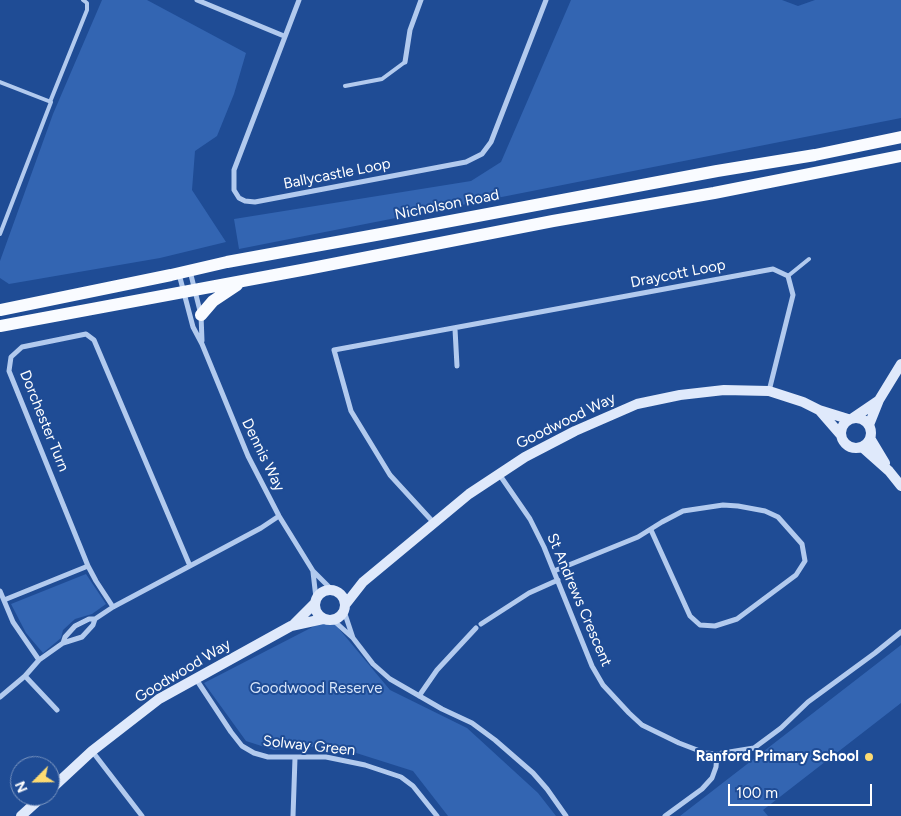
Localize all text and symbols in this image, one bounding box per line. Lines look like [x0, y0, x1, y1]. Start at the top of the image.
street label: Ballycastle Loop [282, 155, 392, 193]
street label: Nicholson Road [393, 186, 501, 224]
street label: Draycott Loop [629, 256, 727, 292]
street label: Dorchester Turn [15, 368, 73, 474]
street label: Goodwood Way [513, 389, 619, 453]
street label: Dennis Way [238, 416, 288, 494]
street label: St Andrews Crescent [543, 531, 615, 669]
street label: Goodwood Way [132, 635, 234, 707]
park label: Goodwood Reserve [250, 680, 382, 698]
street label: Solway Green [262, 732, 356, 760]
place label: Ranford Primary School [696, 748, 859, 766]
marker: Ranford Primary School [863, 751, 875, 763]
north arrow [10, 756, 60, 806]
scale bar [731, 774, 875, 806]
text: N [12, 778, 32, 795]
text: 100 m [736, 784, 778, 802]

